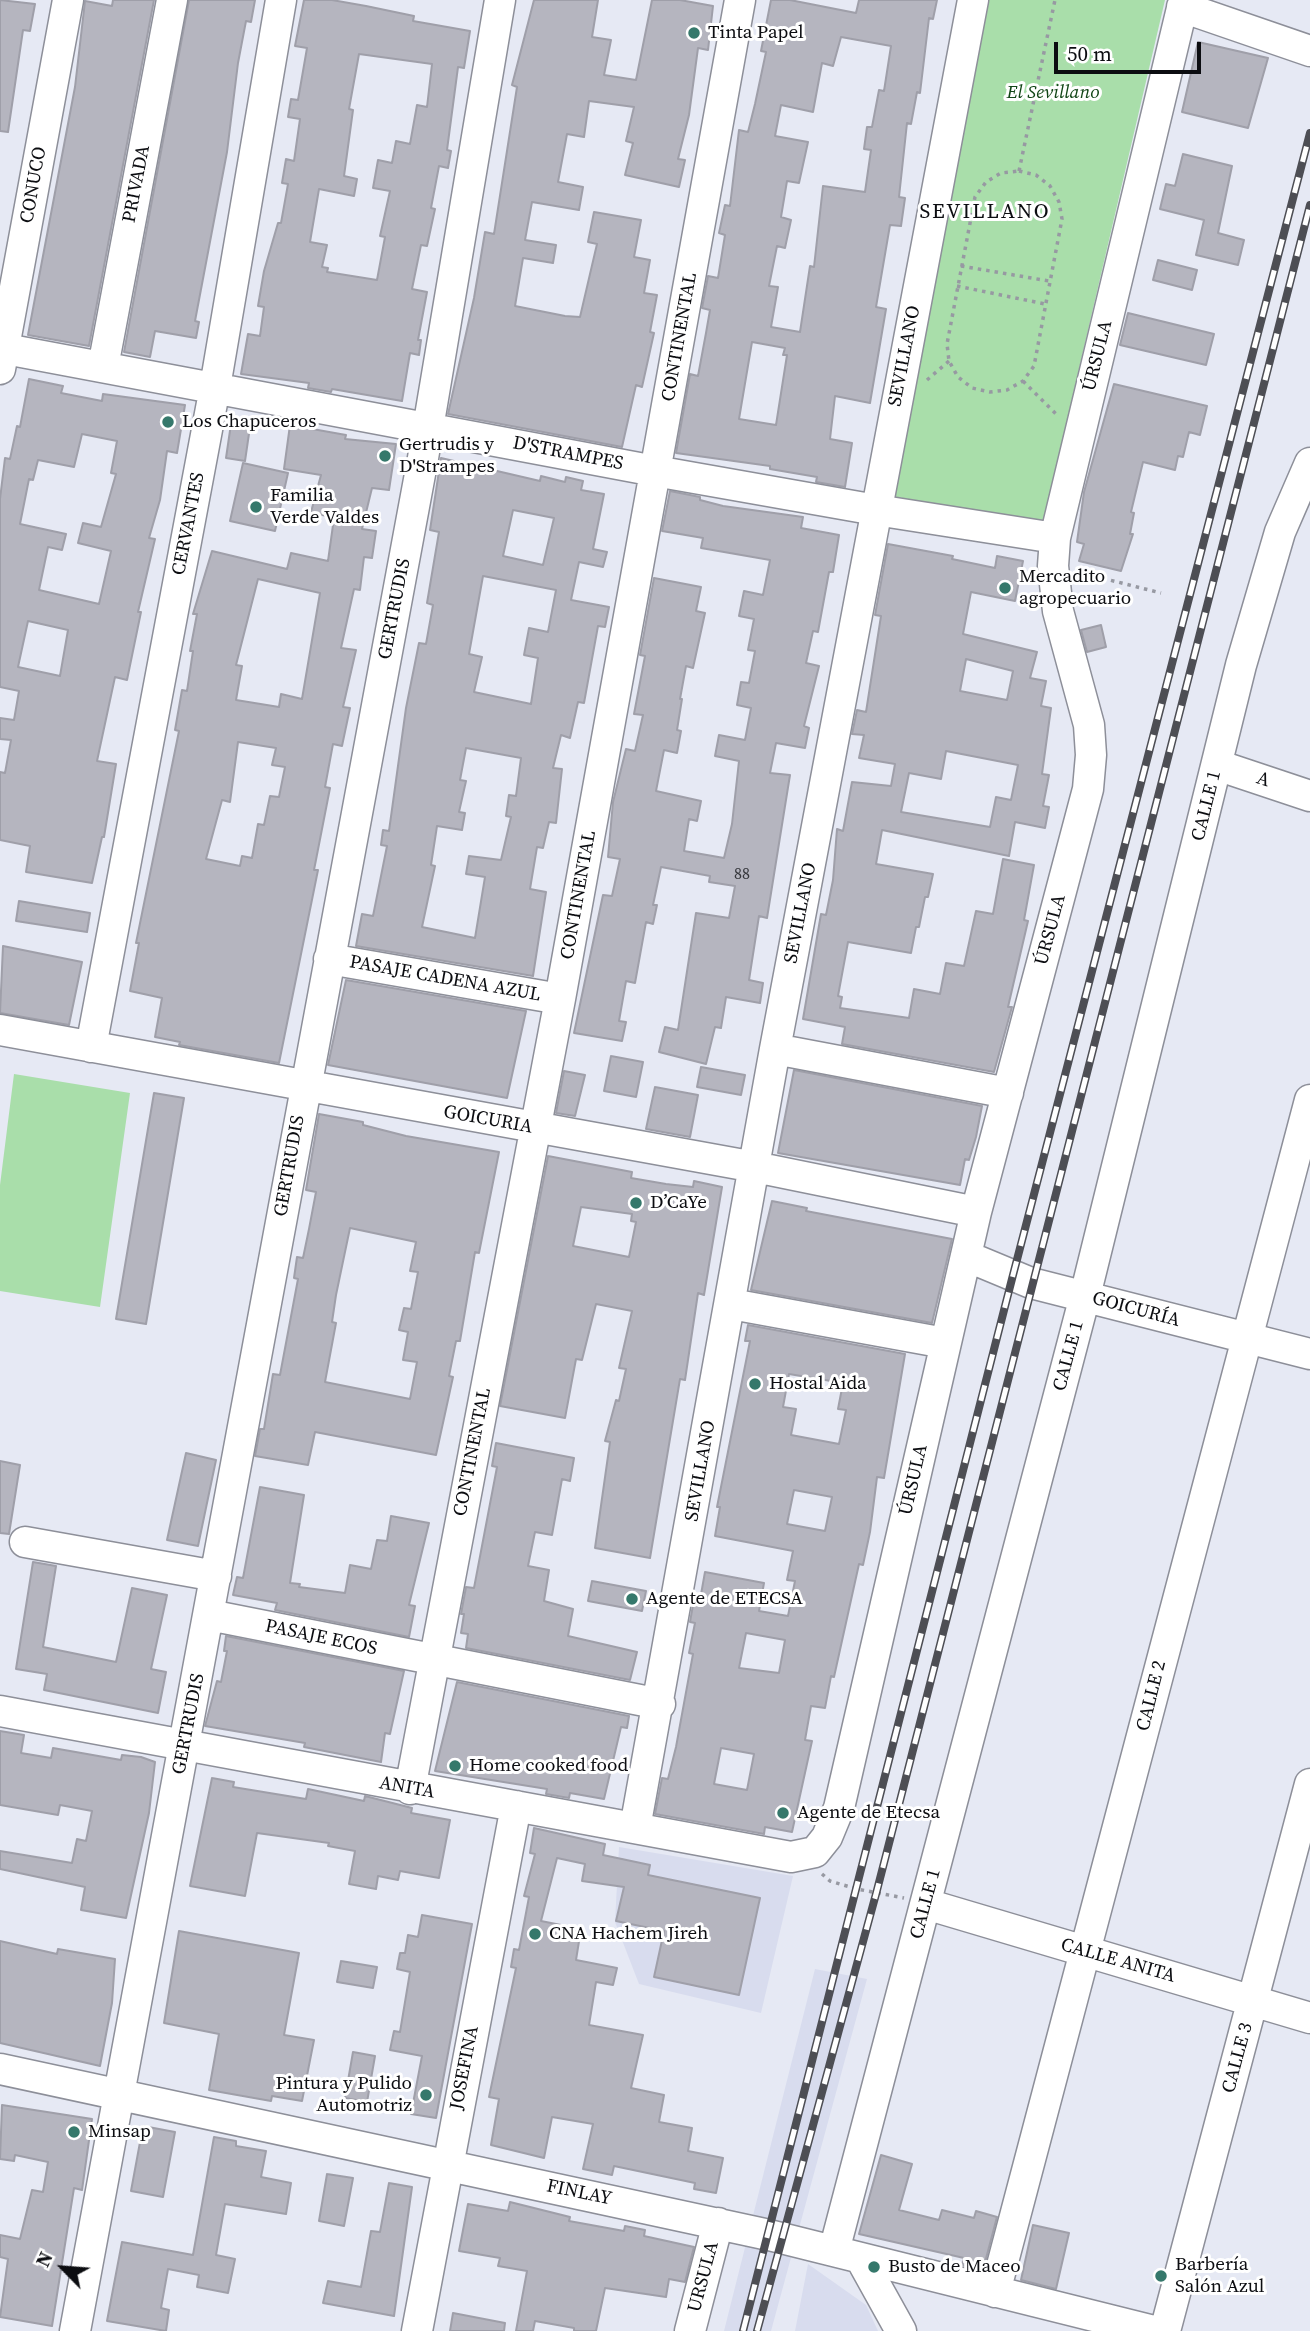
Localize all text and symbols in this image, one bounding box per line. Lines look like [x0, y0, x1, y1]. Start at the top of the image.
place label: Tinta Papel [708, 22, 804, 44]
marker: Tinta Papel [686, 25, 702, 41]
scale bar [1058, 28, 1205, 72]
text: 50 m [1067, 39, 1112, 68]
park label: El Sevillano [1007, 82, 1099, 104]
street label: PRIVADA [118, 143, 156, 225]
street label: CONUCO [16, 145, 52, 225]
district label: SEVILLANO [921, 200, 1049, 226]
street label: CONTINENTAL [657, 271, 703, 403]
street label: SEVILLANO [884, 304, 926, 408]
street label: ÚRSULA [1078, 318, 1118, 394]
place label: Los Chapuceros [182, 411, 316, 433]
marker: Los Chapuceros [160, 414, 176, 430]
street label: D'STRAMPES [511, 432, 625, 476]
place label: Gertrudis y D'Strampes [399, 434, 495, 478]
marker: Gertrudis y D'Strampes [377, 448, 393, 464]
street label: CERVANTES [168, 471, 210, 577]
place label: Familia Verde Valdes [270, 485, 379, 529]
marker: Familia Verde Valdes [248, 499, 264, 515]
street label: GERTRUDIS [374, 557, 416, 661]
place label: Mercadito agropecuario [1019, 566, 1131, 610]
marker: Mercadito agropecuario [997, 580, 1013, 596]
street label: A [1253, 767, 1273, 793]
street label: CALLE 1 [1187, 768, 1227, 844]
street label: CONTINENTAL [556, 829, 602, 961]
street label: SEVILLANO [780, 861, 822, 965]
house number: 88 [734, 865, 750, 885]
street label: ÚRSULA [1031, 892, 1071, 968]
street label: PASAJE CADENA AZUL [348, 951, 542, 1007]
street label: GOICURIA [442, 1101, 534, 1139]
street label: GERTRUDIS [270, 1114, 310, 1218]
place label: D’CaYe [650, 1192, 707, 1214]
marker: D’CaYe [628, 1195, 644, 1211]
street label: GOICURÍA [1090, 1287, 1182, 1333]
street label: CALLE 1 [1049, 1318, 1089, 1394]
place label: Hostal Aida [769, 1373, 867, 1395]
marker: Hostal Aida [747, 1376, 763, 1392]
street label: CONTINENTAL [449, 1386, 497, 1518]
street label: SEVILLANO [681, 1419, 721, 1523]
street label: ÚRSULA [895, 1442, 933, 1518]
place label: Agente de ETECSA [646, 1588, 803, 1610]
marker: Agente de ETECSA [624, 1591, 640, 1607]
street label: PASAJE ECOS [263, 1615, 379, 1661]
street label: CALLE 2 [1132, 1658, 1172, 1734]
street label: GERTRUDIS [168, 1672, 210, 1776]
place label: Home cooked food [469, 1755, 628, 1777]
marker: Home cooked food [447, 1758, 463, 1774]
street label: ANITA [377, 1772, 437, 1804]
place label: Agente de Etecsa [797, 1802, 940, 1824]
marker: Agente de Etecsa [775, 1805, 791, 1821]
street label: CALLE 1 [906, 1866, 946, 1942]
place label: CNA Hachem Jireh [549, 1923, 709, 1945]
marker: CNA Hachem Jireh [527, 1926, 543, 1942]
street label: CALLE ANITA [1058, 1934, 1178, 1988]
street label: CALLE 3 [1218, 2020, 1258, 2096]
street label: JOSEFINA [446, 2024, 484, 2112]
place label: Pintura y Pulido Automotriz [275, 2073, 412, 2117]
marker: Pintura y Pulido Automotriz [418, 2087, 434, 2103]
place label: Minsap [88, 2121, 151, 2143]
marker: Minsap [66, 2124, 82, 2140]
street label: FINLAY [544, 2175, 614, 2211]
north arrow [28, 2233, 98, 2303]
street label: URSULA [684, 2239, 724, 2315]
text: N [29, 2247, 59, 2271]
place label: Barbería Salón Azul [1175, 2254, 1264, 2298]
place label: Busto de Maceo [888, 2256, 1021, 2278]
marker: Busto de Maceo [866, 2259, 882, 2275]
marker: Barbería Salón Azul [1153, 2268, 1169, 2284]

